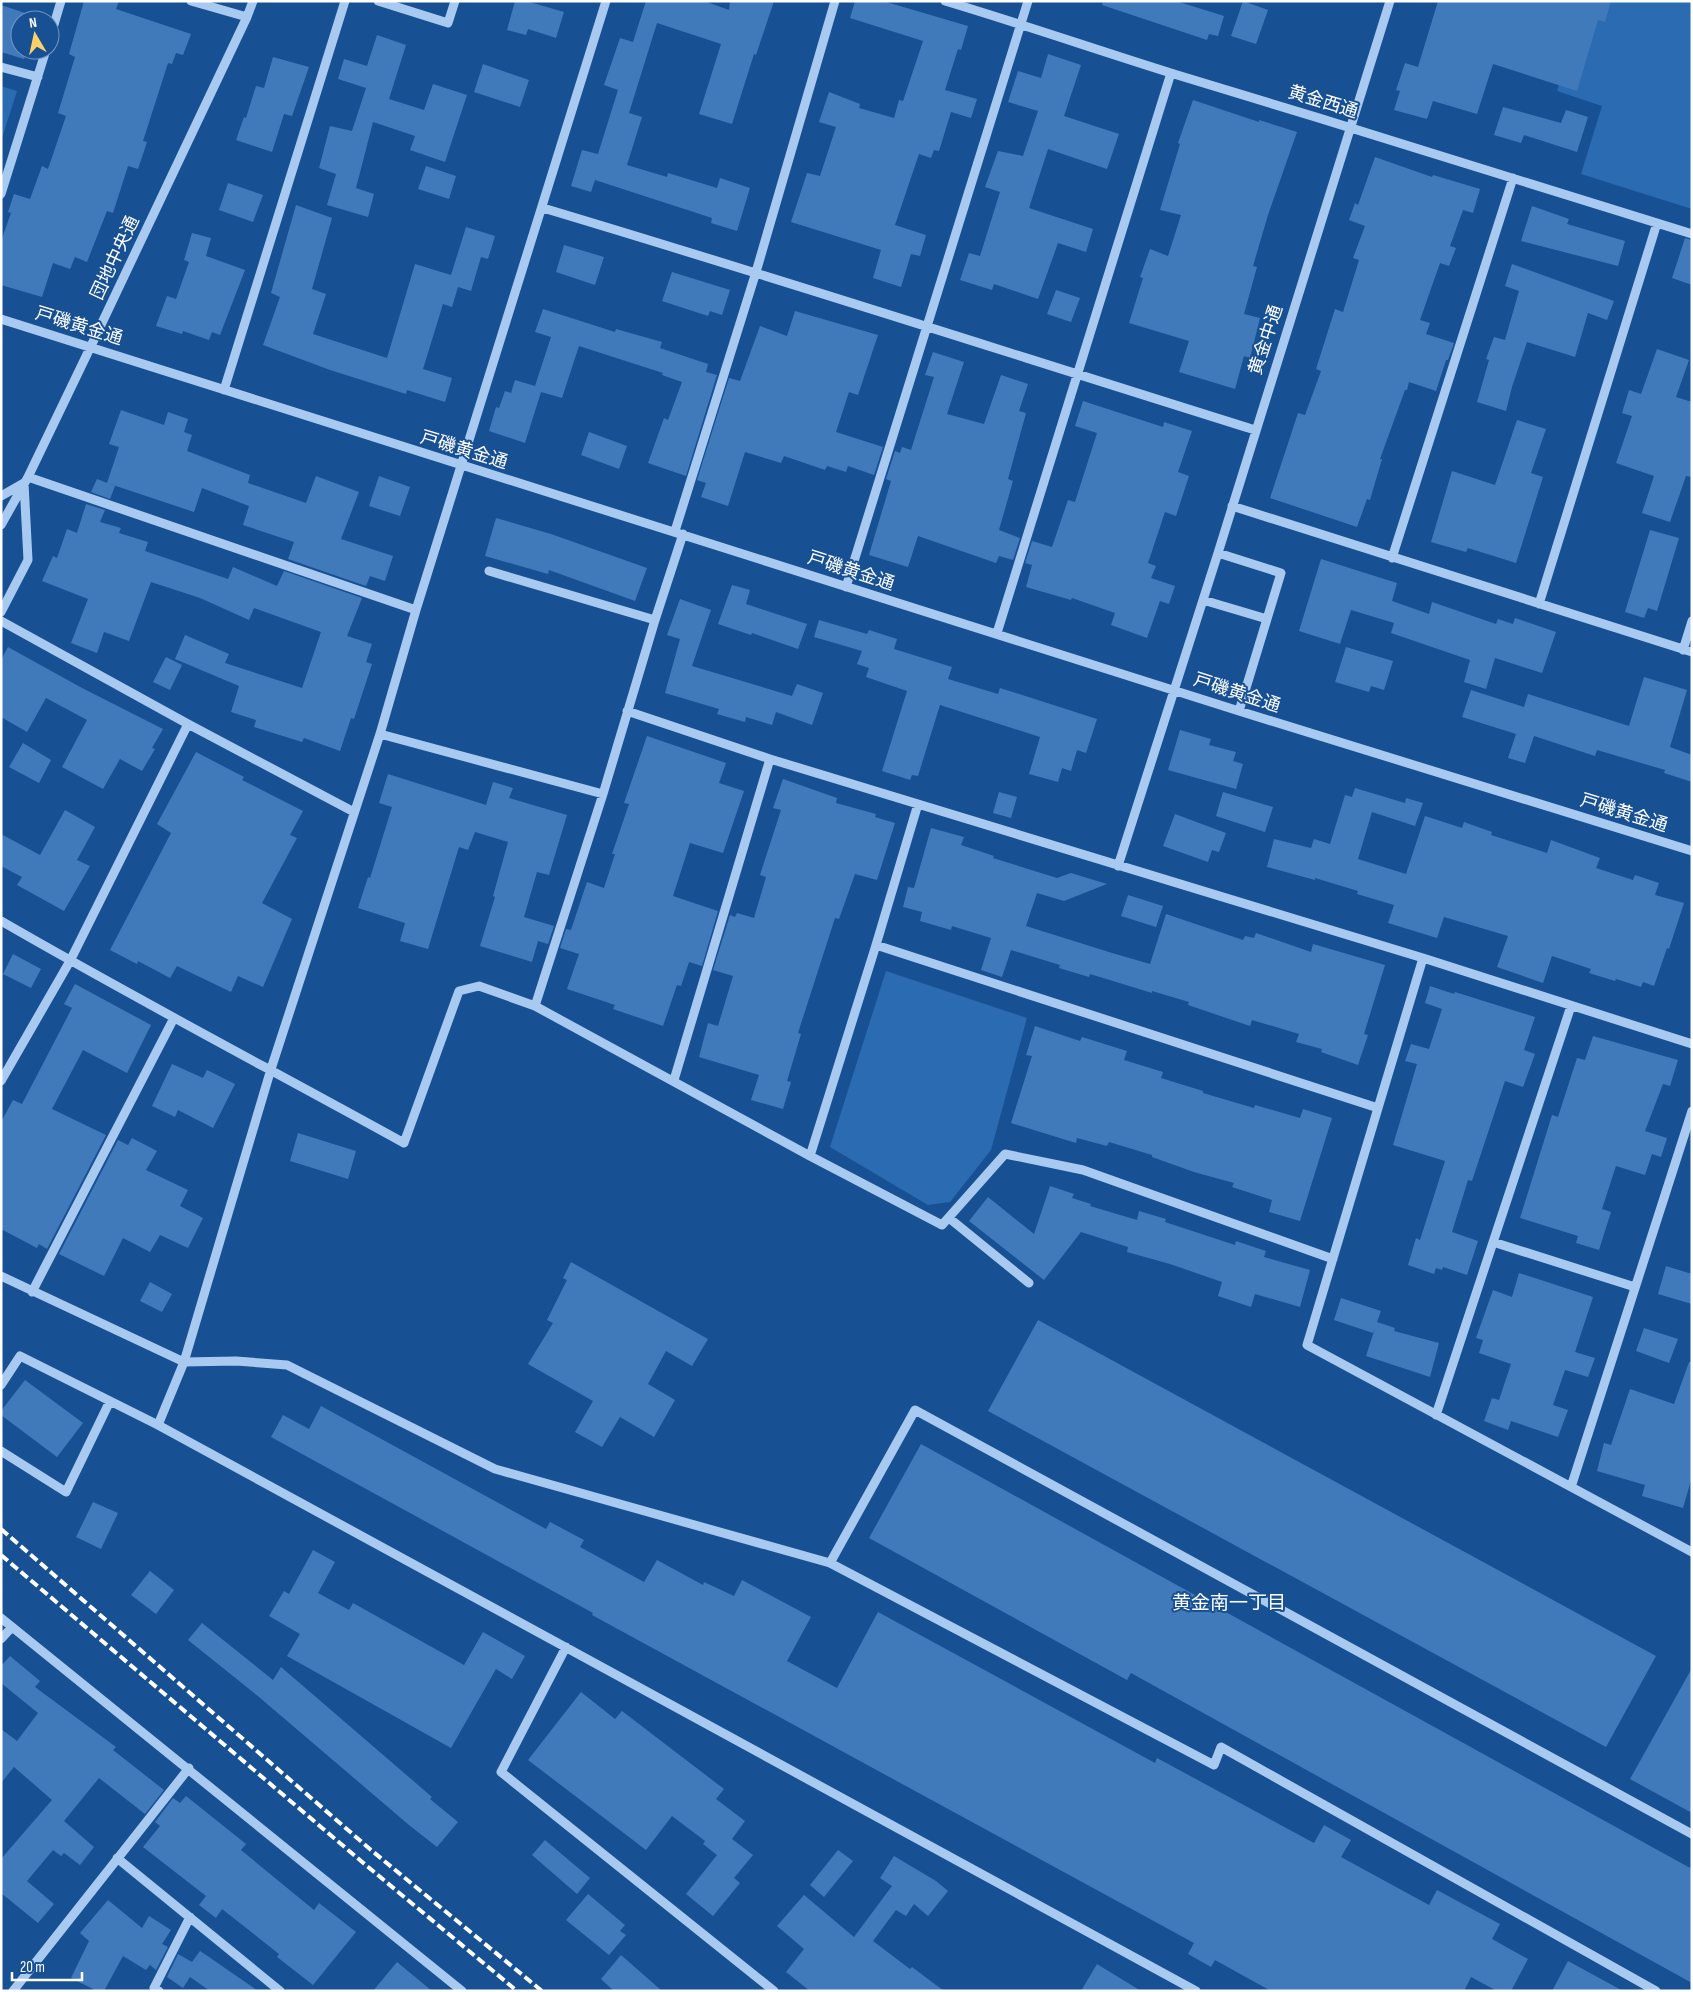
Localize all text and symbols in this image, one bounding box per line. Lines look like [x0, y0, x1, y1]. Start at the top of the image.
north arrow [10, 10, 60, 60]
text: N [28, 14, 38, 32]
street label: 黄金西通 [1286, 81, 1360, 123]
street label: 団地中央通 [86, 213, 144, 303]
street label: 戸磯黄金通 [33, 303, 125, 349]
street label: 黄金中通 [1245, 303, 1287, 377]
street label: 戸磯黄金通 [418, 427, 510, 473]
street label: 戸磯黄金通 [805, 547, 897, 595]
street label: 戸磯黄金通 [1191, 669, 1283, 717]
street label: 戸磯黄金通 [1578, 790, 1670, 836]
district label: 黄金南一丁目 [1172, 1592, 1286, 1615]
scale bar [12, 1950, 82, 1982]
text: 20 m [20, 1958, 45, 1977]

